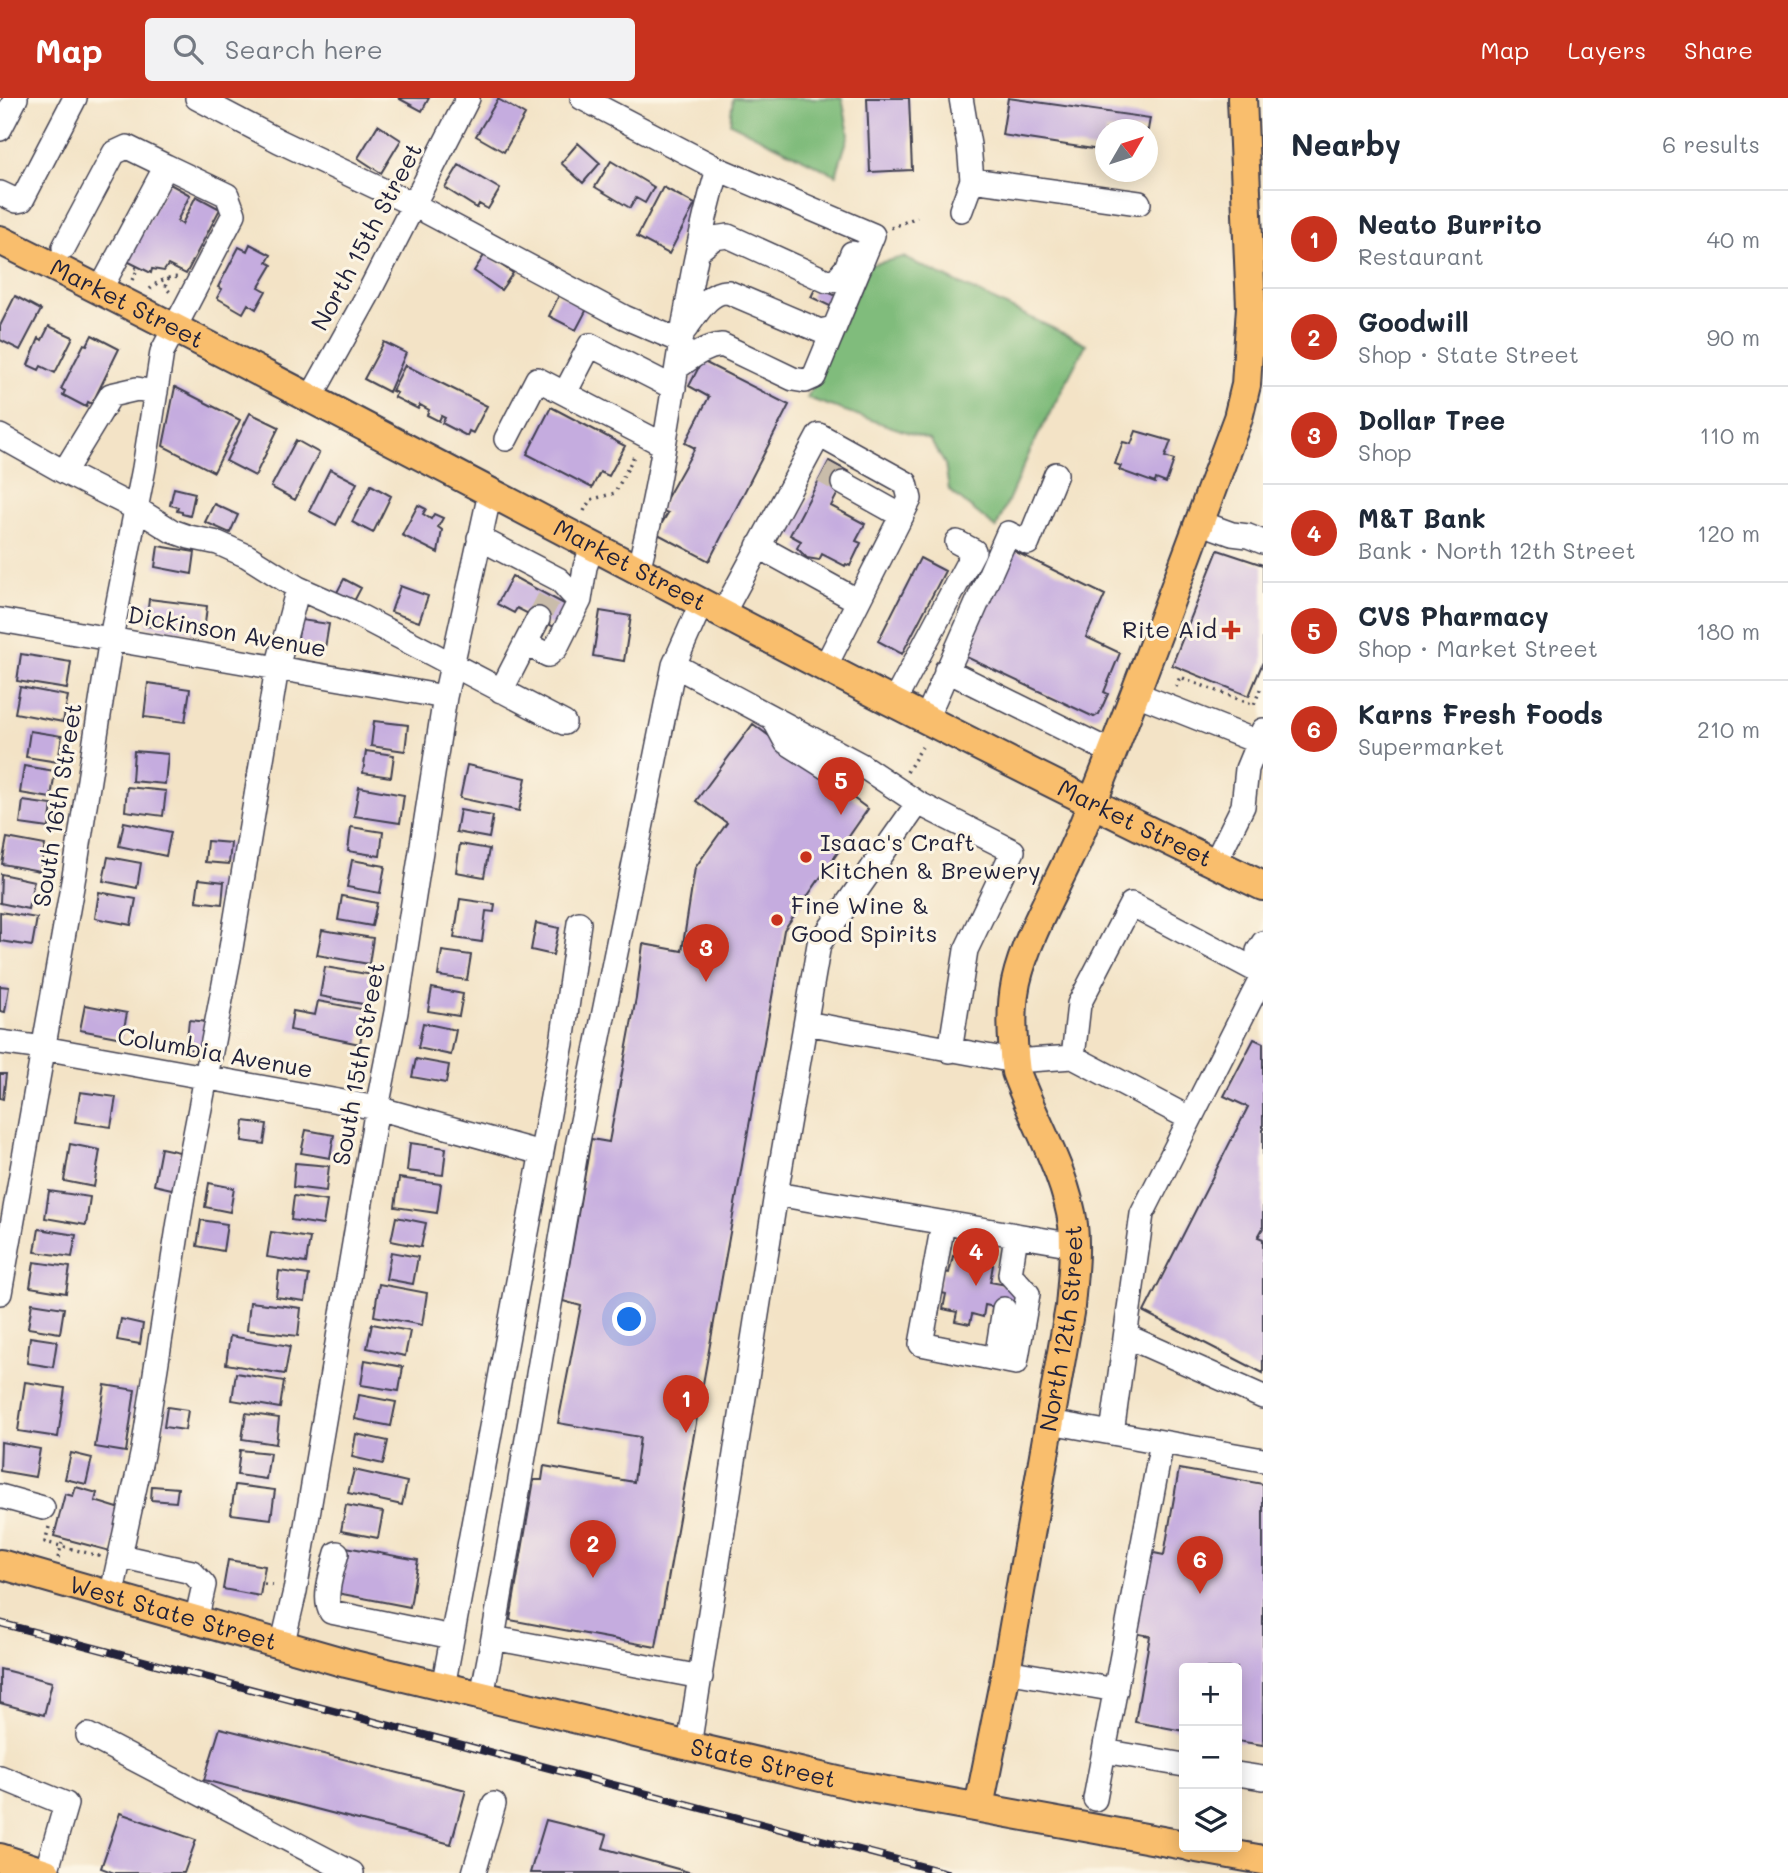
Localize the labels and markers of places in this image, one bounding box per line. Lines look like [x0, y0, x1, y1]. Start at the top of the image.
place label: Rite Aid [1122, 613, 1217, 644]
marker: Rite Aid [1223, 622, 1239, 638]
pin: 5 [818, 757, 864, 815]
place label: Isaac's Craft Kitchen & Brewery [820, 826, 1041, 885]
marker: Isaac's Craft Kitchen & Brewery [798, 849, 814, 865]
place label: Fine Wine & Good Spirits [791, 889, 937, 948]
marker: Fine Wine & Good Spirits [769, 912, 785, 928]
pin: 3 [683, 924, 729, 982]
pin: 4 [953, 1228, 999, 1286]
pin: 1 [663, 1375, 709, 1433]
pin: 2 [570, 1520, 616, 1578]
pin: 6 [1177, 1536, 1223, 1594]

